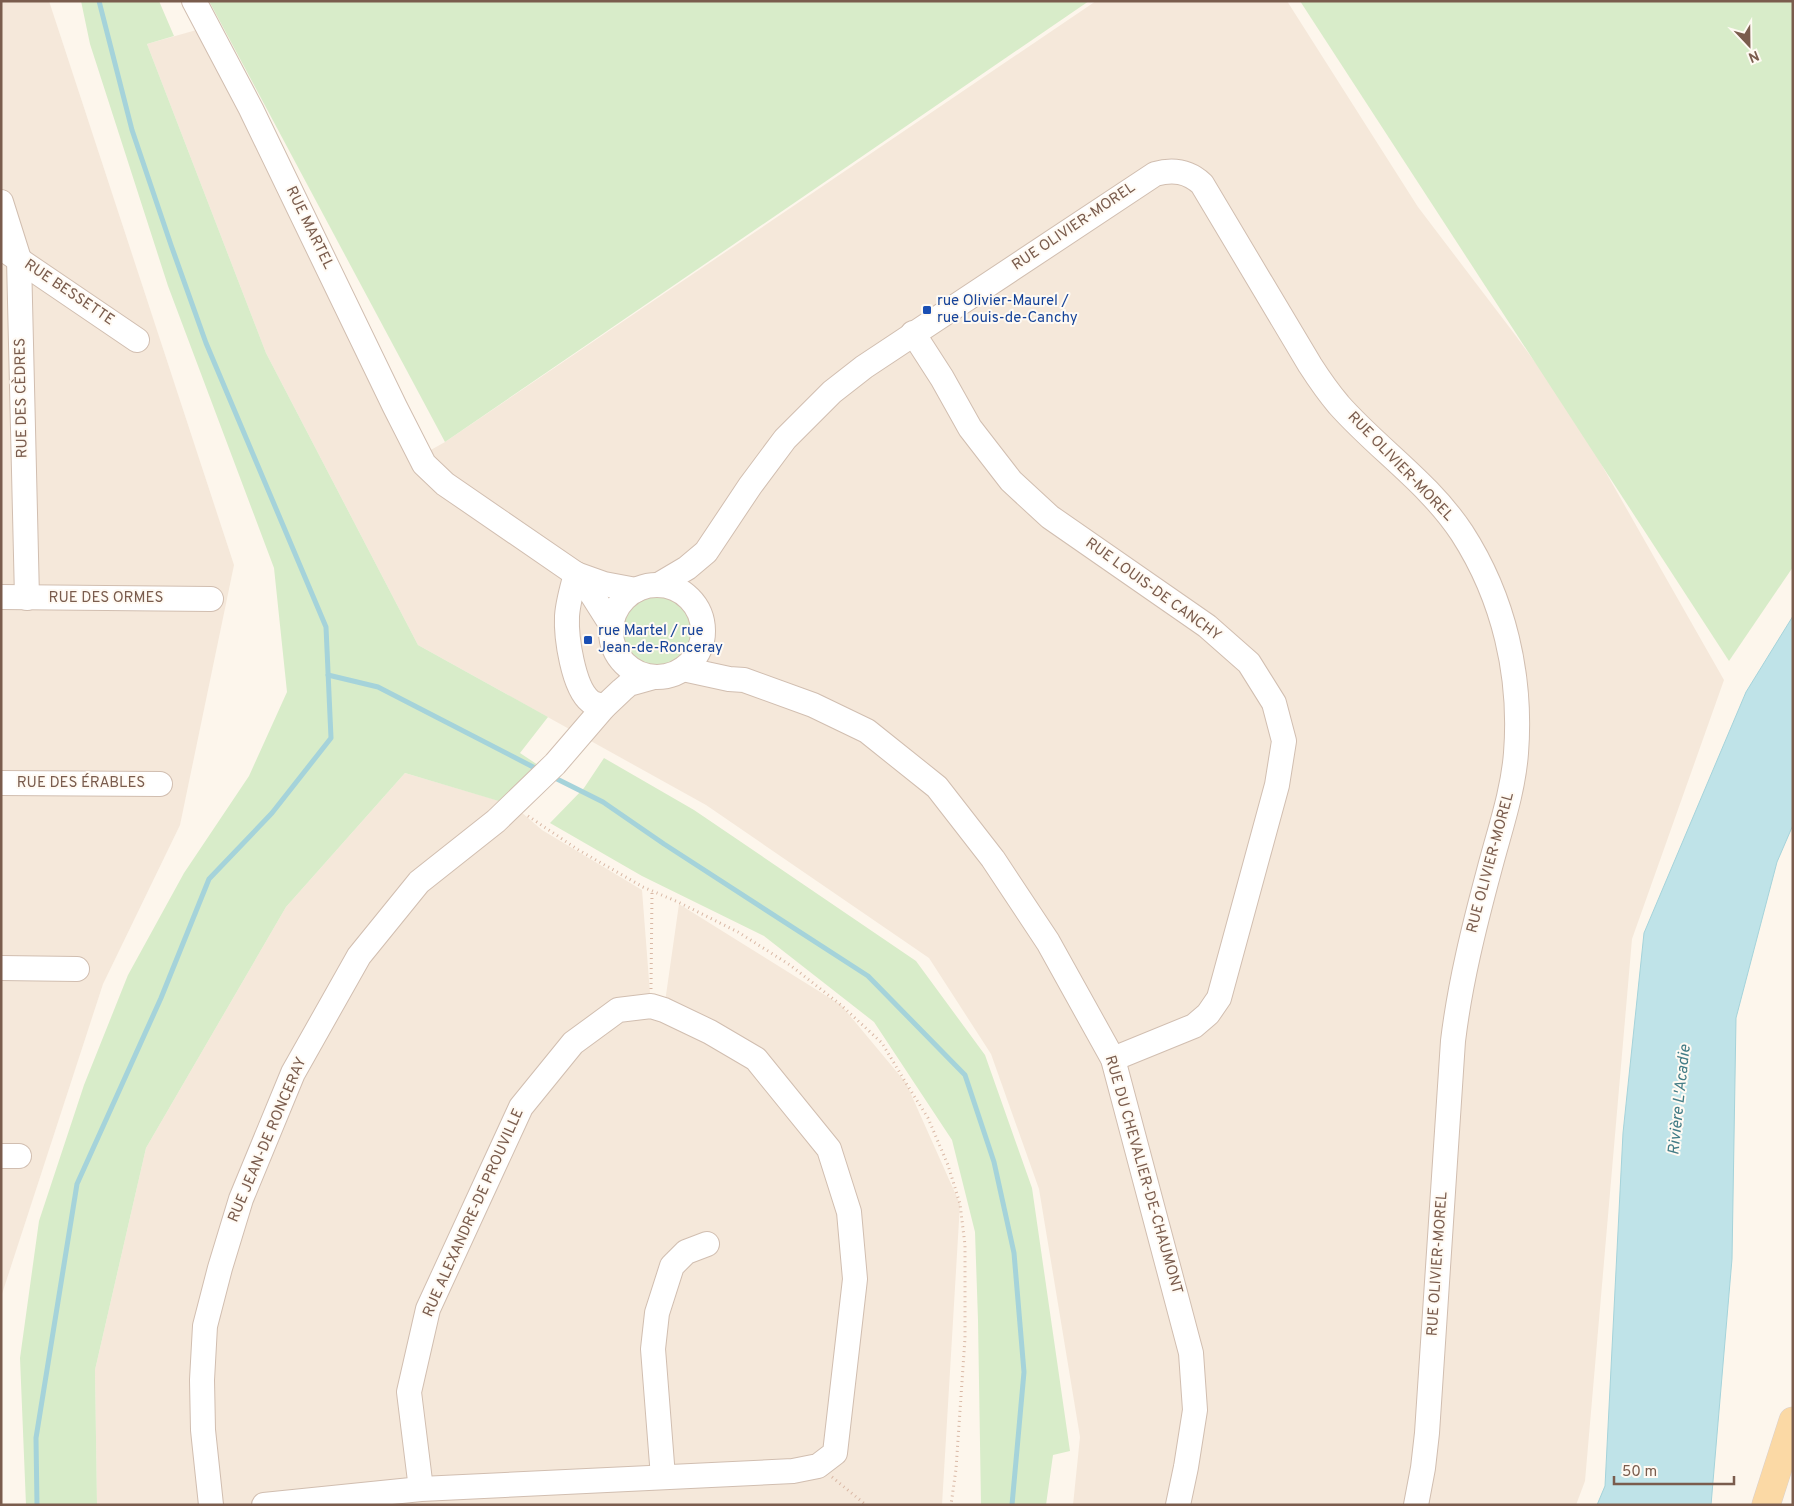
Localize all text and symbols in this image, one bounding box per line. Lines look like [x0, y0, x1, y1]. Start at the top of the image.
north arrow [1724, 20, 1774, 70]
text: N [1745, 46, 1761, 65]
street label: RUE OLIVIER-MOREL [1009, 179, 1139, 275]
street label: RUE MARTEL [281, 183, 337, 273]
street label: RUE BESSETTE [20, 256, 118, 330]
place label: rue Olivier-Maurel / rue Louis-de-Canchy [937, 292, 1078, 328]
marker: rue Olivier-Maurel / rue Louis-de-Canchy [921, 304, 933, 316]
street label: RUE DES CÈDRES [10, 338, 33, 458]
street label: RUE OLIVIER-MOREL [1343, 408, 1457, 526]
street label: RUE LOUIS-DE CANCHY [1081, 534, 1225, 646]
street label: RUE DES ORMES [49, 589, 163, 608]
place label: rue Martel / rue Jean-de-Ronceray [598, 622, 723, 658]
marker: rue Martel / rue Jean-de-Ronceray [582, 634, 594, 646]
street label: RUE DES ÉRABLES [17, 773, 145, 793]
street label: RUE OLIVIER-MOREL [1463, 791, 1519, 935]
water label: Rivière L'Acadie [1664, 1043, 1696, 1156]
street label: RUE DU CHEVALIER-DE-CHAUMONT [1100, 1053, 1186, 1297]
street label: RUE JEAN-DE RONCERAY [225, 1054, 312, 1225]
street label: RUE ALEXANDRE-DE PROUVILLE [419, 1106, 529, 1320]
street label: RUE OLIVIER-MOREL [1423, 1191, 1453, 1337]
scale bar [1614, 1454, 1734, 1486]
text: 50 m [1622, 1463, 1657, 1482]

